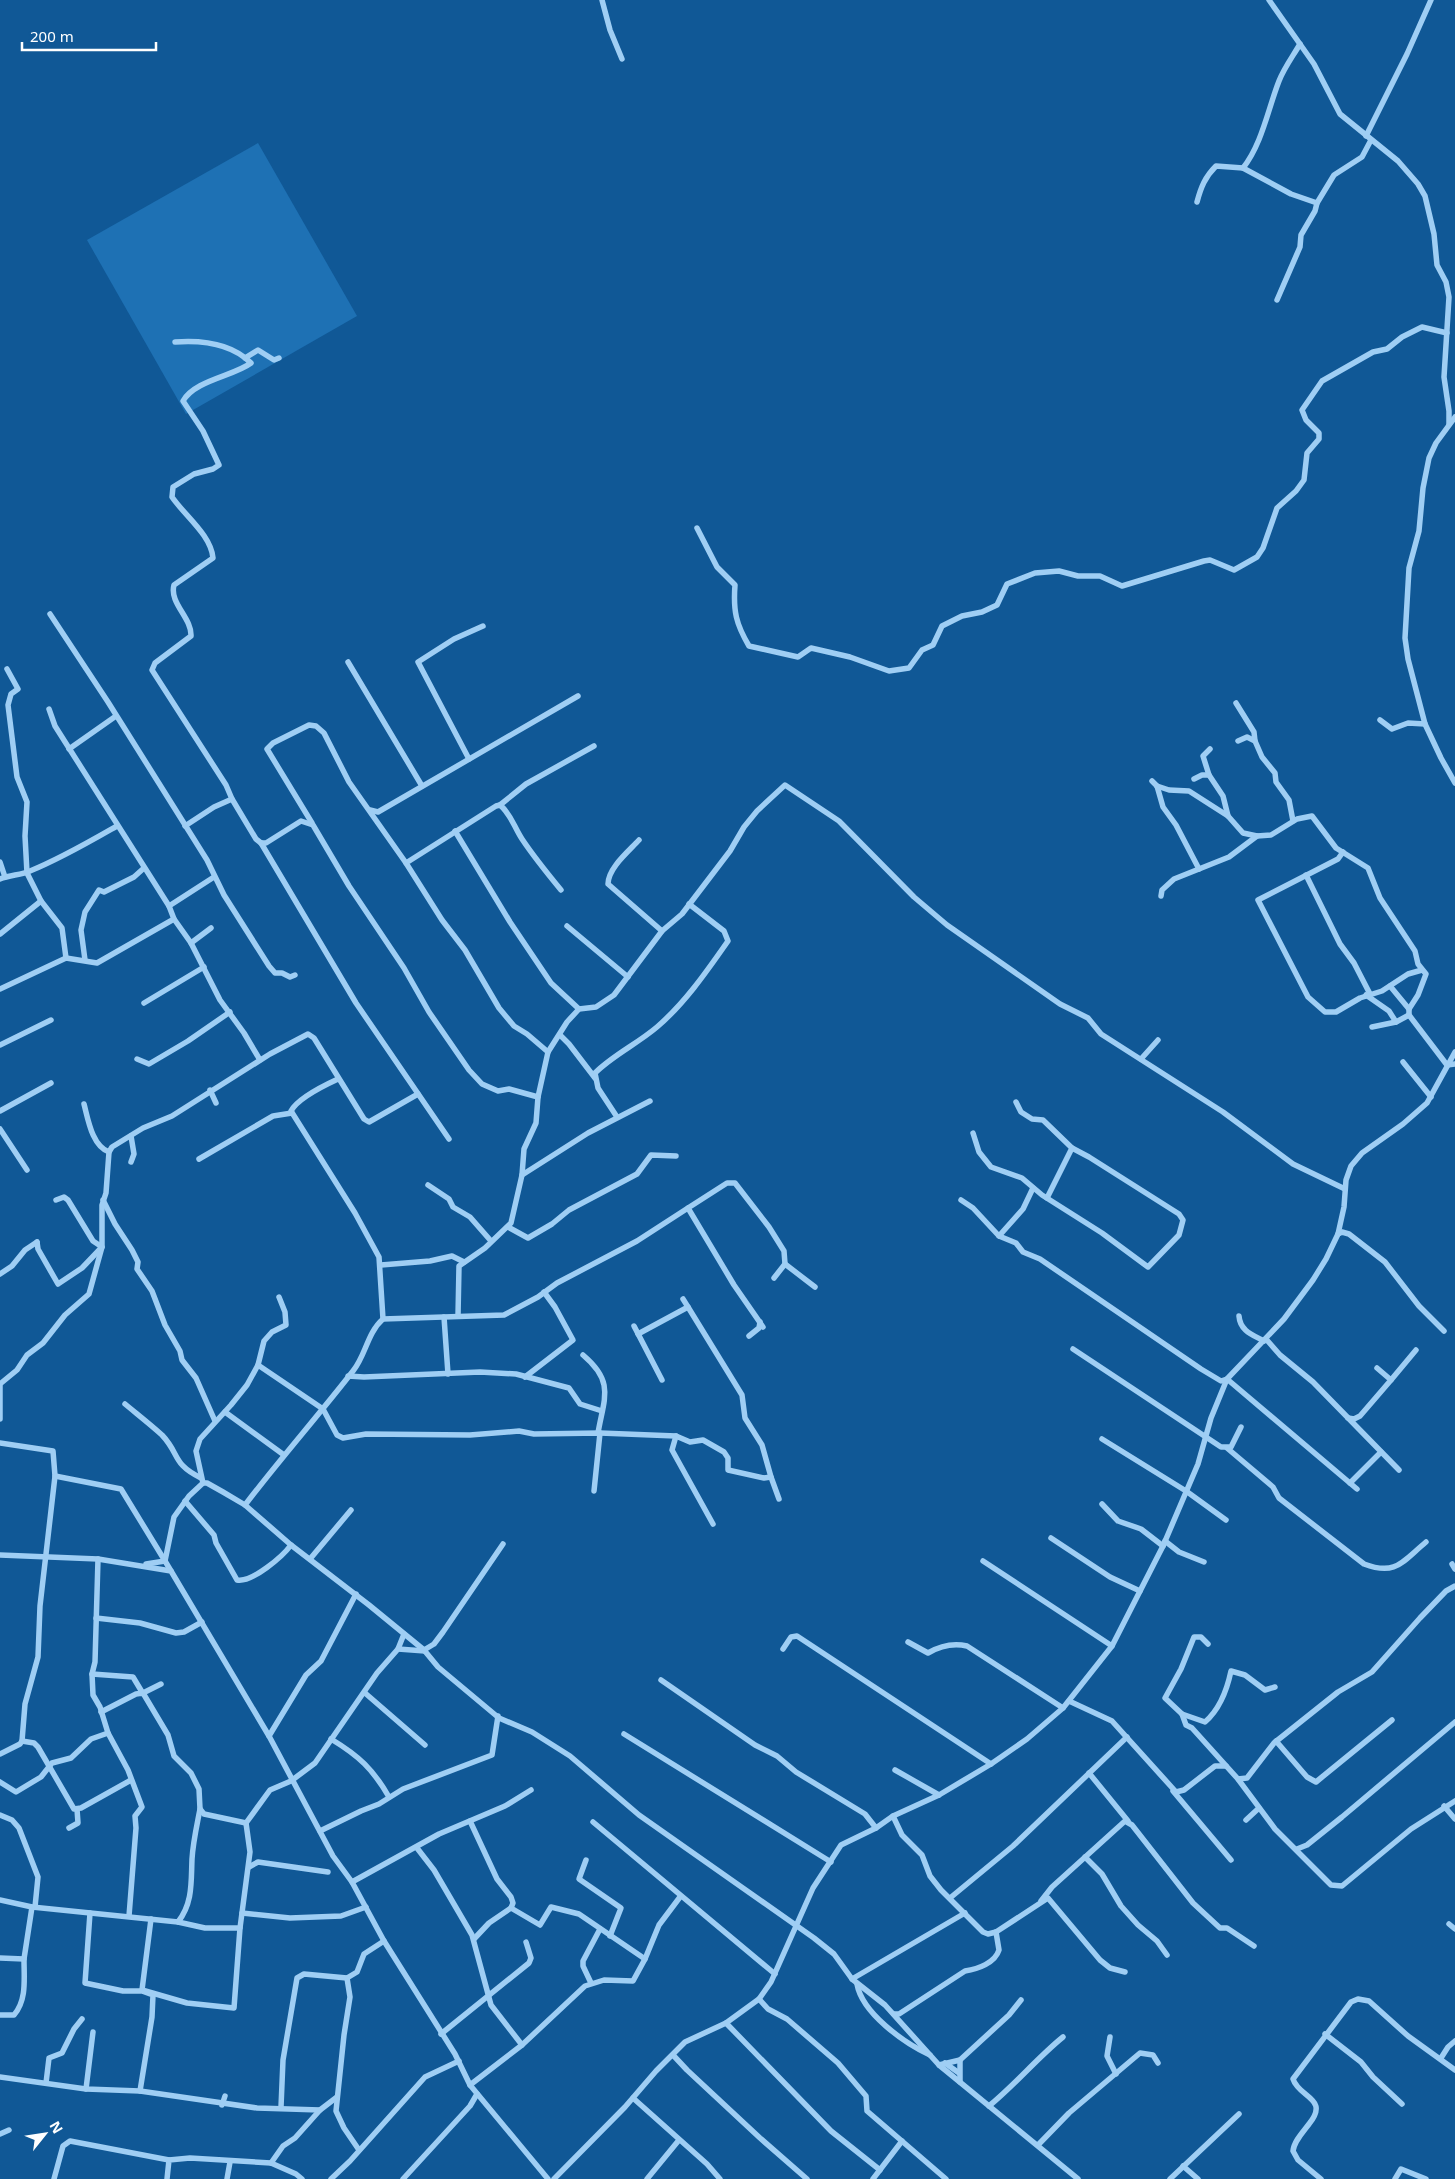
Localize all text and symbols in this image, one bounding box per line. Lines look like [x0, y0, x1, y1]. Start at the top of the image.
scale bar [22, 20, 156, 52]
text: 200 m [30, 26, 74, 46]
north arrow [20, 2109, 70, 2159]
text: N [46, 2118, 68, 2137]

